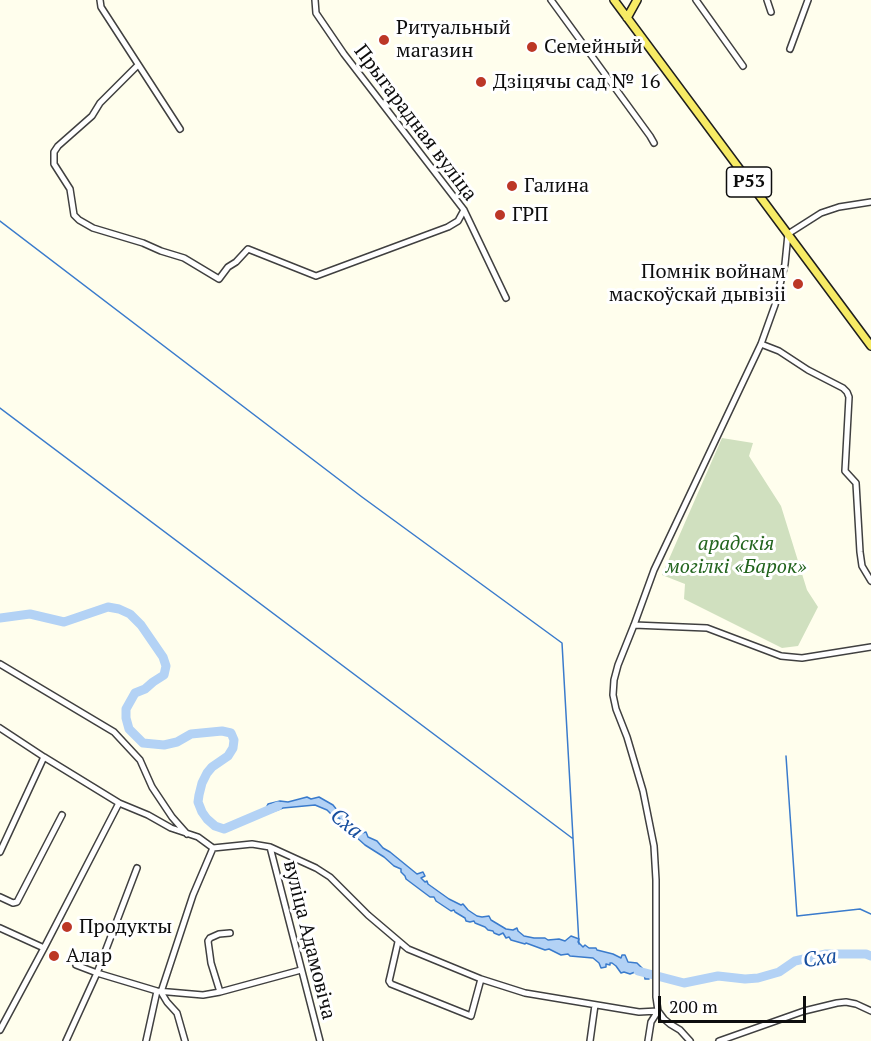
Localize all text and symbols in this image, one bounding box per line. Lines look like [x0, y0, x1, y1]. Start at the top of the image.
place label: Ритуальный магазин [396, 16, 511, 63]
marker: Ритуальный магазин [377, 33, 391, 47]
place label: Семейный [544, 35, 643, 59]
street label: Прыгарадная вуліца [348, 40, 482, 206]
marker: Семейный [525, 40, 539, 54]
place label: Дзіцячы сад № 16 [493, 70, 660, 94]
marker: Дзіцячы сад № 16 [474, 75, 488, 89]
road number: Р53 [726, 167, 771, 197]
place label: Галина [524, 174, 589, 198]
marker: Галина [505, 179, 519, 193]
place label: ГРП [512, 203, 548, 227]
marker: ГРП [493, 208, 507, 222]
place label: Помнік войнам маскоўскай дывізіі [609, 260, 786, 307]
marker: Помнік войнам маскоўскай дывізіі [791, 277, 805, 291]
park label: арадскія могілкі «Барок» [666, 532, 806, 579]
water label: Сха [325, 804, 367, 844]
street label: вуліца Адамовіча [278, 858, 340, 1022]
place label: Продукты [79, 915, 172, 939]
marker: Продукты [60, 920, 74, 934]
place label: Алар [66, 944, 112, 968]
water label: Сха [801, 944, 839, 974]
marker: Алар [47, 949, 61, 963]
scale bar [661, 984, 810, 1022]
text: 200 m [669, 994, 718, 1018]

